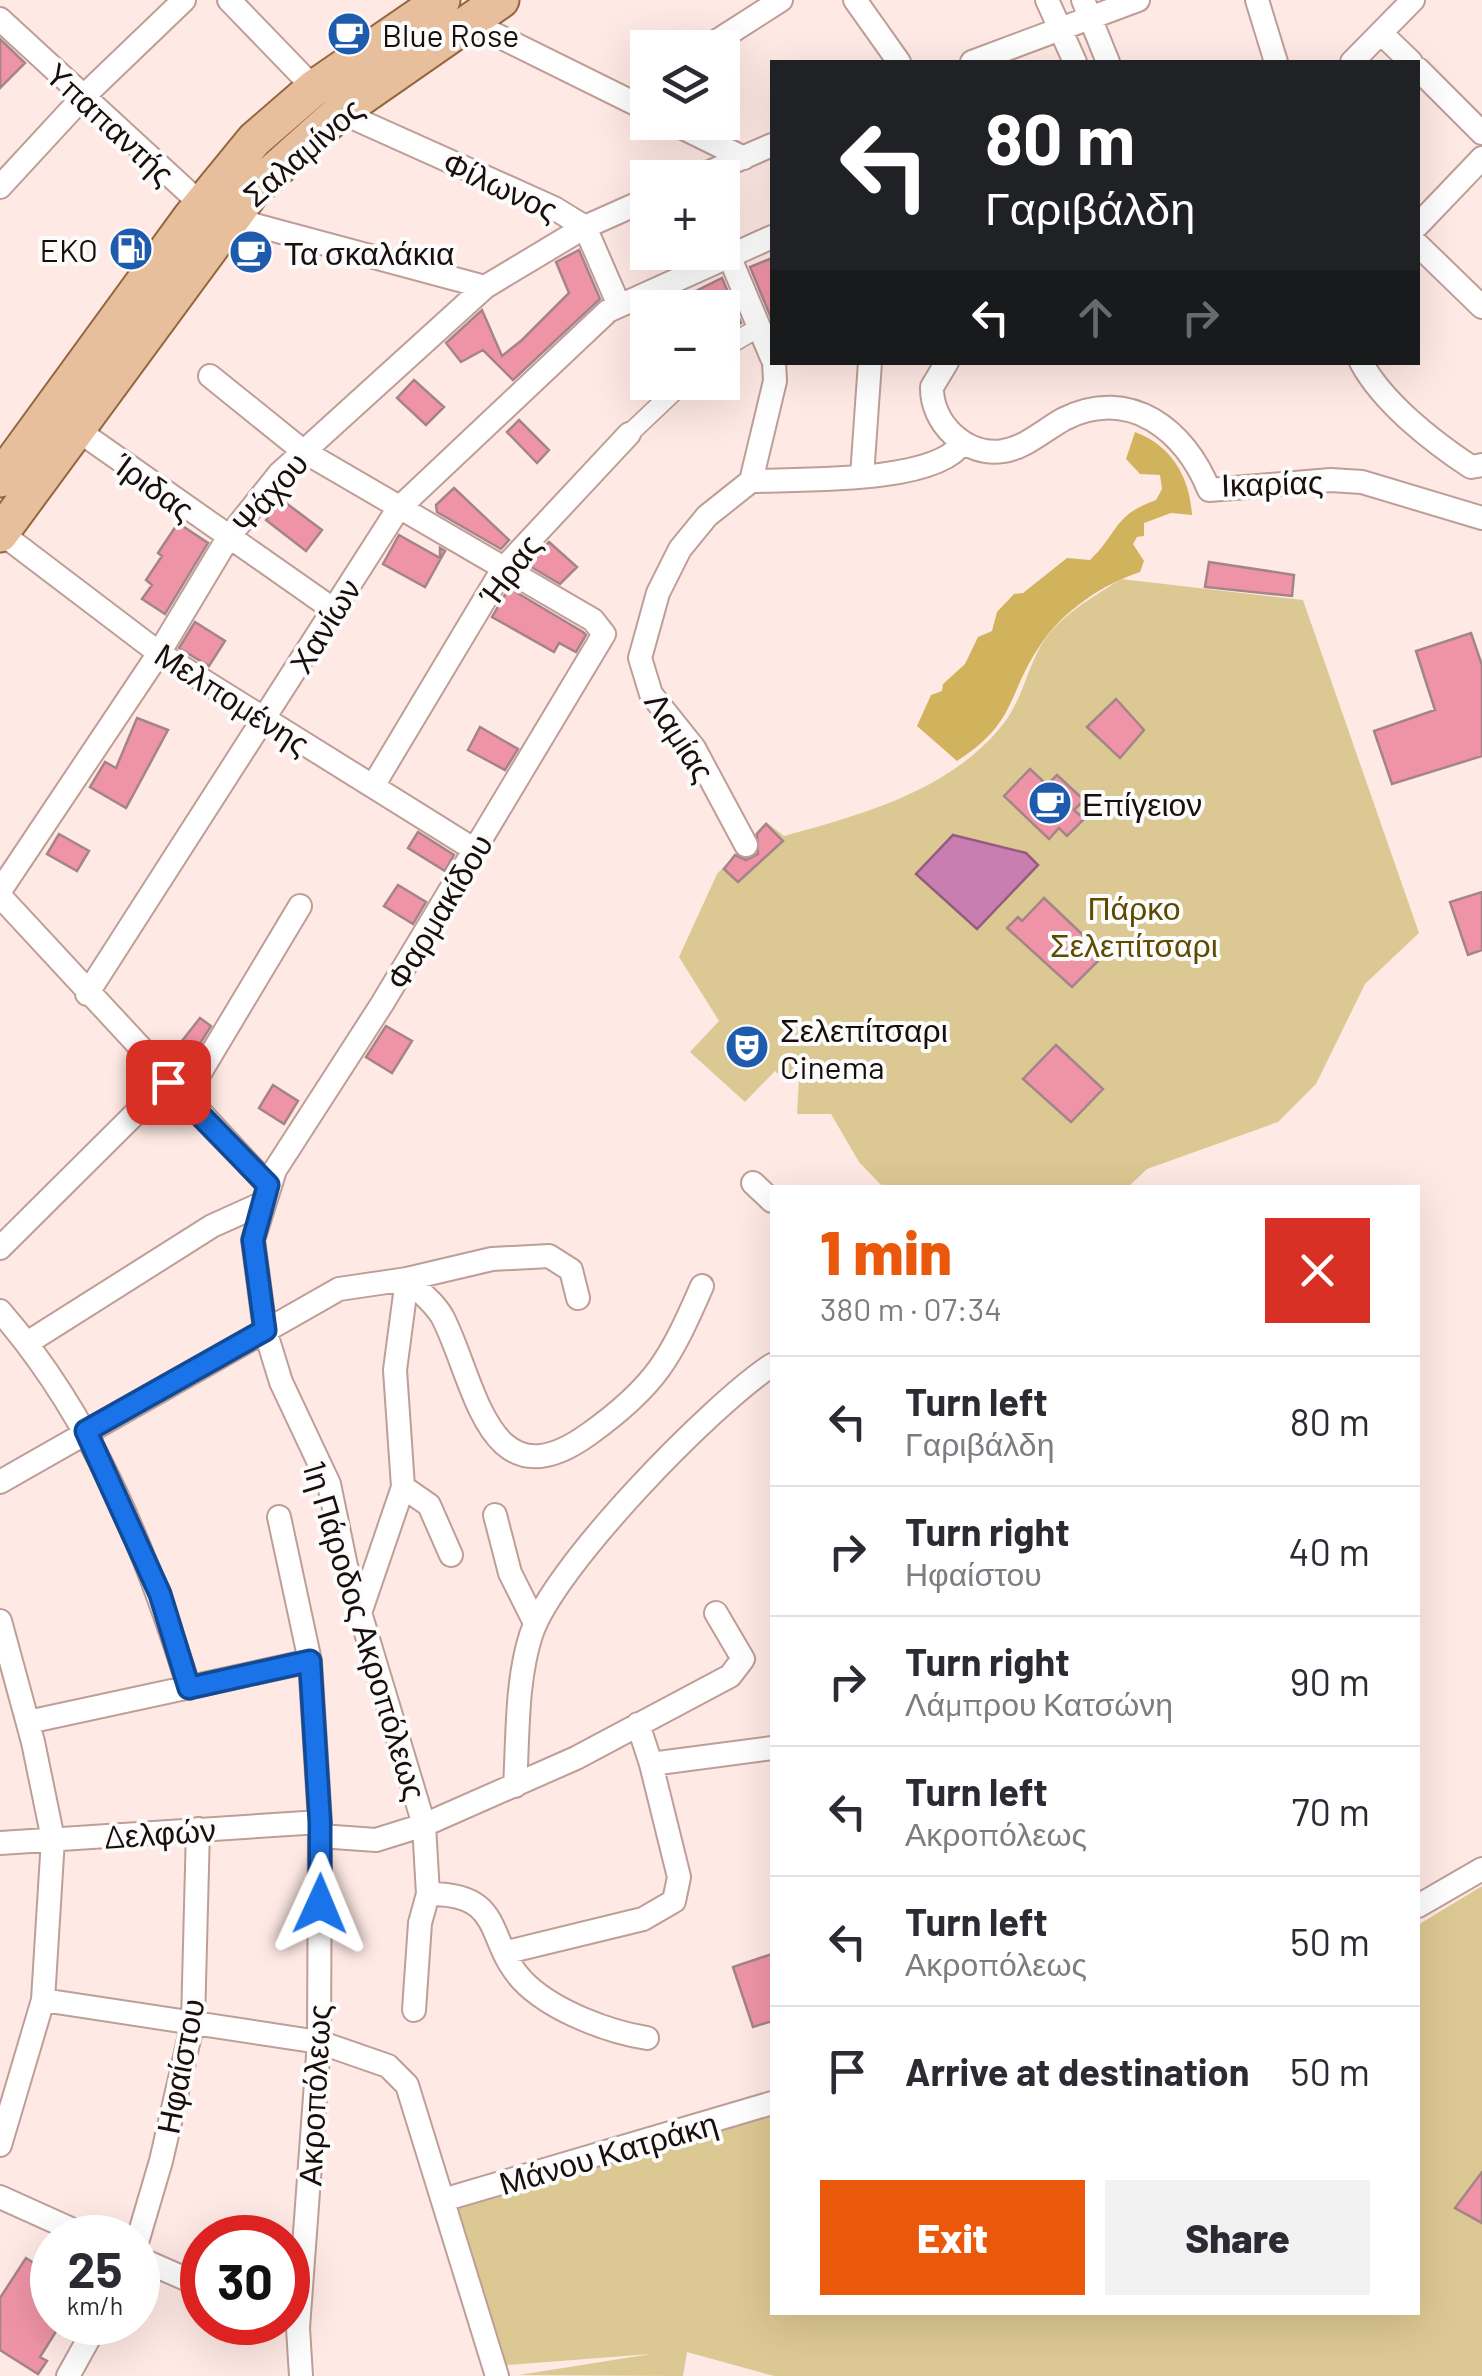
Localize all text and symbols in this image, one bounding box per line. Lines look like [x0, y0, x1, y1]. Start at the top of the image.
cafe icon: Blue Rose [326, 11, 372, 57]
place label: Blue Rose [382, 15, 519, 53]
map controls [630, 30, 740, 400]
button: layers [630, 30, 740, 140]
street label: Υπαπαντής [38, 54, 183, 193]
street label: Σαλαμίνος [234, 89, 370, 213]
text: 80 m [985, 95, 1135, 179]
icon: left [820, 100, 950, 230]
street label: Φίλωνος [438, 142, 564, 228]
button: + [630, 160, 740, 270]
text: Γαριβάλδη [985, 180, 1195, 234]
fuel station icon: EKO [108, 226, 154, 272]
cafe icon: Τα σκαλάκια [228, 229, 274, 275]
place label: EKO [40, 230, 98, 268]
place label: Τα σκαλάκια [284, 233, 454, 271]
button: − [630, 290, 740, 400]
icon: left [963, 290, 1018, 345]
icon: ahead [1068, 290, 1123, 345]
icon: right [1173, 290, 1228, 345]
street label: Ίριδας [106, 444, 202, 528]
street label: Ψάχου [223, 444, 315, 541]
street label: Ικαρίας [1220, 461, 1324, 504]
street label: Ήρας [469, 526, 549, 613]
street label: Χανίων [280, 571, 368, 679]
street label: Μελπομένης [148, 634, 317, 763]
street label: Λαμίας [638, 684, 724, 788]
cafe icon: Επίγειον [1027, 780, 1073, 826]
place label: Επίγειον [1082, 784, 1202, 823]
street label: Φαρμακίδου [377, 826, 500, 996]
park label: Πάρκο Σελεπίτσαρι [1050, 888, 1218, 964]
place label: Σελεπίτσαρι Cinema [780, 1010, 948, 1085]
theatre icon: Σελεπίτσαρι Cinema [724, 1024, 770, 1070]
pin [126, 1040, 211, 1125]
icon: arrive [141, 1055, 196, 1110]
text: 1 min [820, 1215, 952, 1287]
button: close [1265, 1218, 1370, 1323]
text: 380 m · 07:34 [820, 1289, 1002, 1327]
text: Turn left [905, 1378, 1048, 1424]
icon: left [820, 1394, 875, 1449]
text: 80 m [1290, 1398, 1370, 1444]
text: Γαριβάλδη [905, 1424, 1054, 1462]
street label: 1η Πάροδος Ακροπόλεως [295, 1456, 436, 1804]
text: Turn right [905, 1508, 1070, 1554]
icon: right [820, 1524, 875, 1579]
text: 40 m [1289, 1528, 1370, 1574]
text: Ηφαίστου [905, 1554, 1042, 1592]
text: Turn right [905, 1638, 1070, 1684]
icon: right [820, 1654, 875, 1709]
text: 90 m [1290, 1658, 1370, 1704]
text: Λάμπρου Κατσώνη [905, 1684, 1173, 1722]
text: Turn left [905, 1768, 1048, 1814]
icon: left [820, 1784, 875, 1839]
text: 70 m [1292, 1788, 1370, 1834]
street label: Δελφών [103, 1809, 217, 1856]
text: Ακροπόλεως [905, 1814, 1087, 1852]
position arrow [268, 1852, 372, 1956]
text: Turn left [905, 1898, 1048, 1944]
icon: left [820, 1914, 875, 1969]
text: 50 m [1290, 1918, 1370, 1964]
text: Ακροπόλεως [905, 1944, 1087, 1982]
street label: Ηφαίστου [147, 1995, 212, 2137]
street label: Ακροπόλεως [289, 2003, 338, 2187]
icon: arrive [820, 2044, 875, 2099]
text: Arrive at destination [905, 2048, 1250, 2094]
text: 50 m [1290, 2048, 1370, 2094]
street label: Μάνου Κατράκη [494, 2103, 722, 2202]
button: Exit [820, 2180, 1085, 2295]
button: Share [1105, 2180, 1370, 2295]
speed limit sign: 30 [180, 2215, 310, 2345]
text: 25 [68, 2238, 122, 2298]
text: km/h [67, 2290, 123, 2320]

